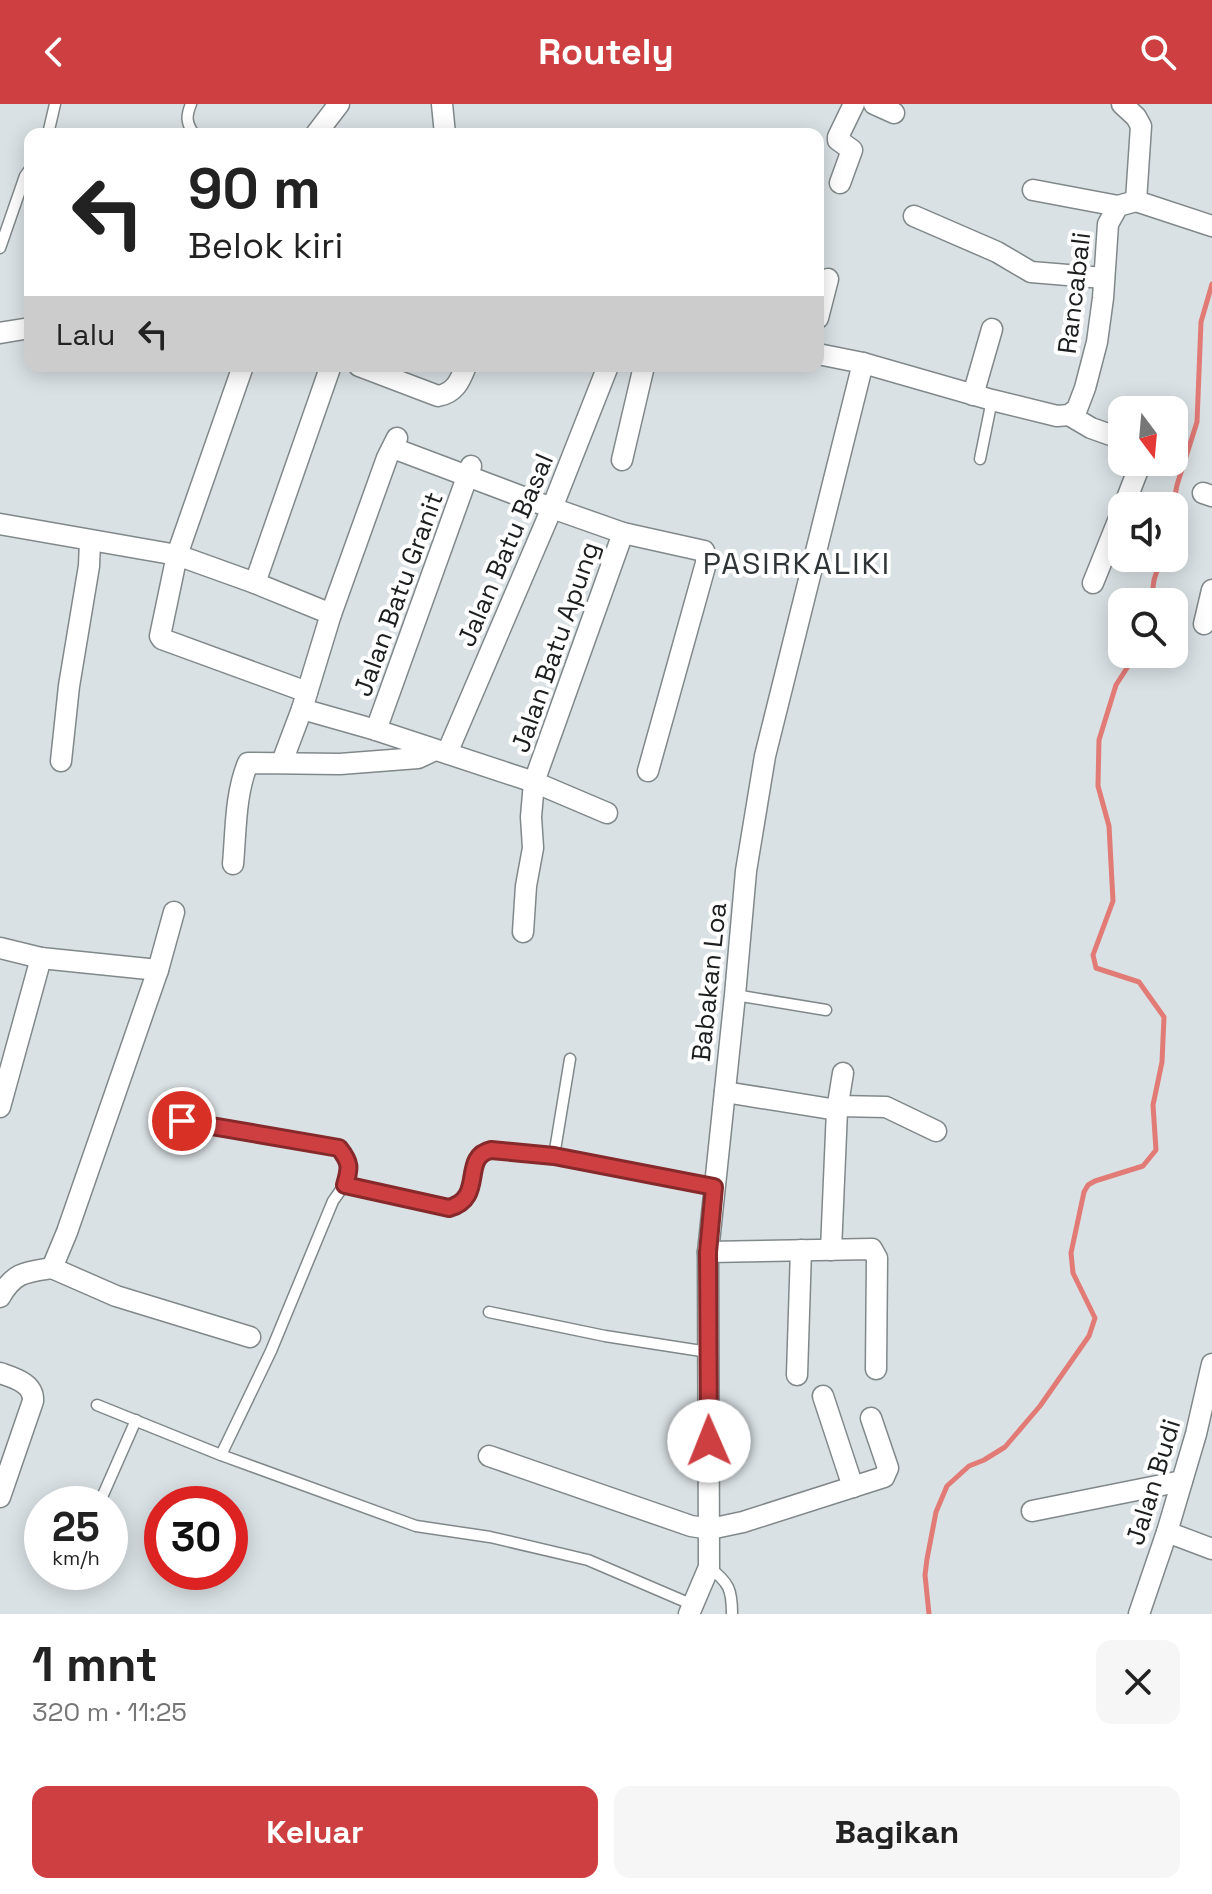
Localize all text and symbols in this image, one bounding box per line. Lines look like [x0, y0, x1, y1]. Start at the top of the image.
text: Routely [538, 29, 674, 75]
icon: back [32, 30, 76, 74]
icon: search [1136, 30, 1180, 74]
text: 90 m [188, 153, 321, 224]
icon: left [56, 160, 160, 264]
text: Belok kiri [188, 223, 343, 269]
street label: Rancabali [1050, 230, 1098, 356]
icon: left [131, 312, 175, 356]
text: Lalu [56, 315, 115, 354]
north arrow [1108, 396, 1188, 476]
map controls [1108, 396, 1188, 668]
street label: Jalan Batu Basal [449, 448, 561, 652]
street label: Jalan Batu Granit [345, 487, 451, 701]
button: sound [1108, 492, 1188, 572]
street label: Jalan Batu Apung [503, 537, 607, 757]
district label: PASIRKALIKI [703, 544, 891, 583]
button: search [1108, 588, 1188, 668]
street label: Babakan Loa [684, 901, 734, 1063]
pin [148, 1087, 216, 1155]
icon: arrive [160, 1099, 204, 1143]
position arrow [667, 1399, 751, 1483]
street label: Jalan Budi [1118, 1415, 1188, 1549]
speed limit sign: 30 [144, 1486, 248, 1590]
text: 25 [52, 1502, 100, 1553]
text: km/h [52, 1545, 100, 1571]
text: 1 mnt [32, 1634, 158, 1695]
button: close [1096, 1640, 1180, 1724]
text: 320 m · 11:25 [32, 1695, 187, 1729]
button: Keluar [32, 1786, 598, 1878]
button: Bagikan [614, 1786, 1180, 1878]

